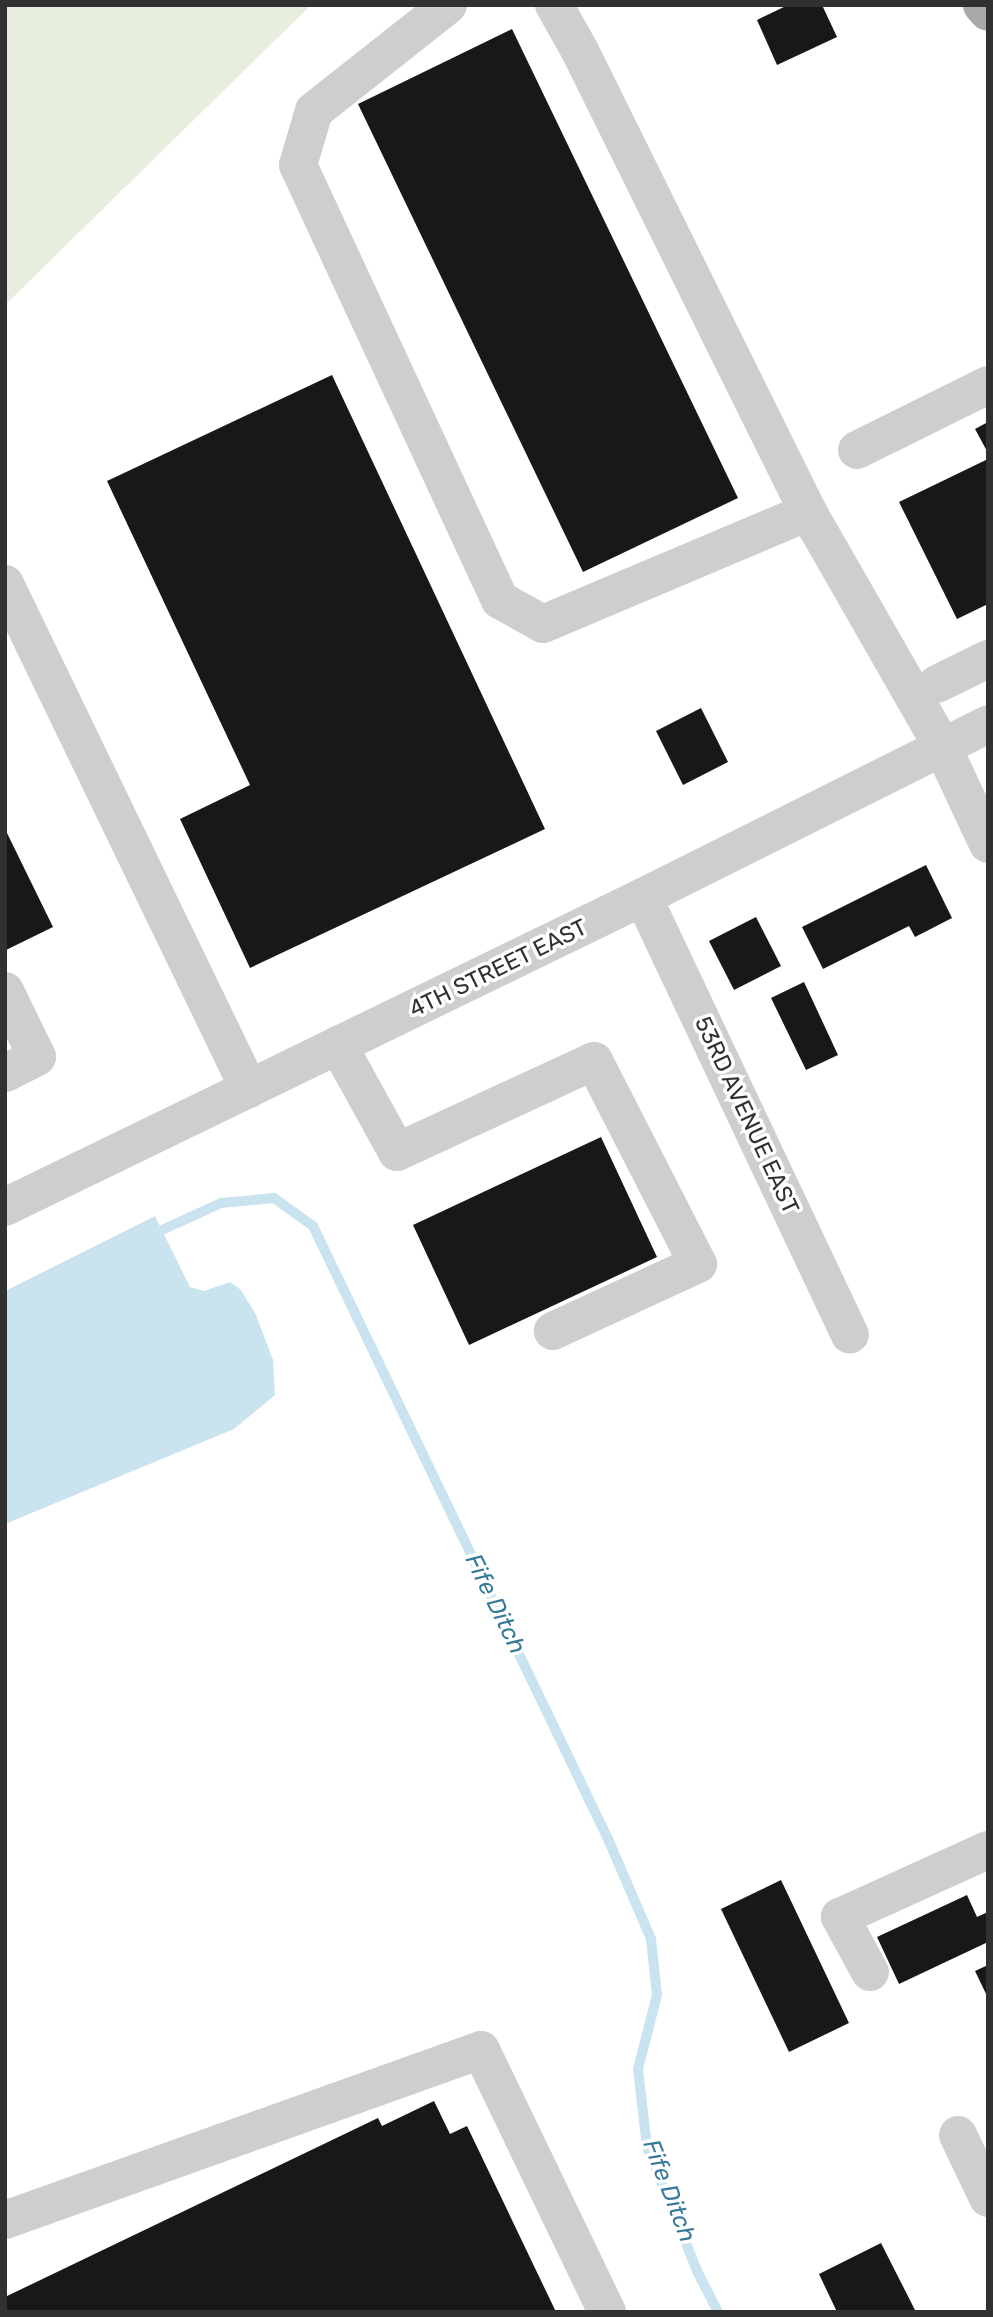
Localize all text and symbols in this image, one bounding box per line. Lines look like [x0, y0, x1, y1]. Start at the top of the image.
street label: 4TH STREET EAST [404, 913, 592, 1023]
street label: 53RD AVENUE EAST [689, 1011, 805, 1219]
water label: Fife Ditch [458, 1549, 532, 1659]
water label: Fife Ditch [636, 2136, 702, 2246]

